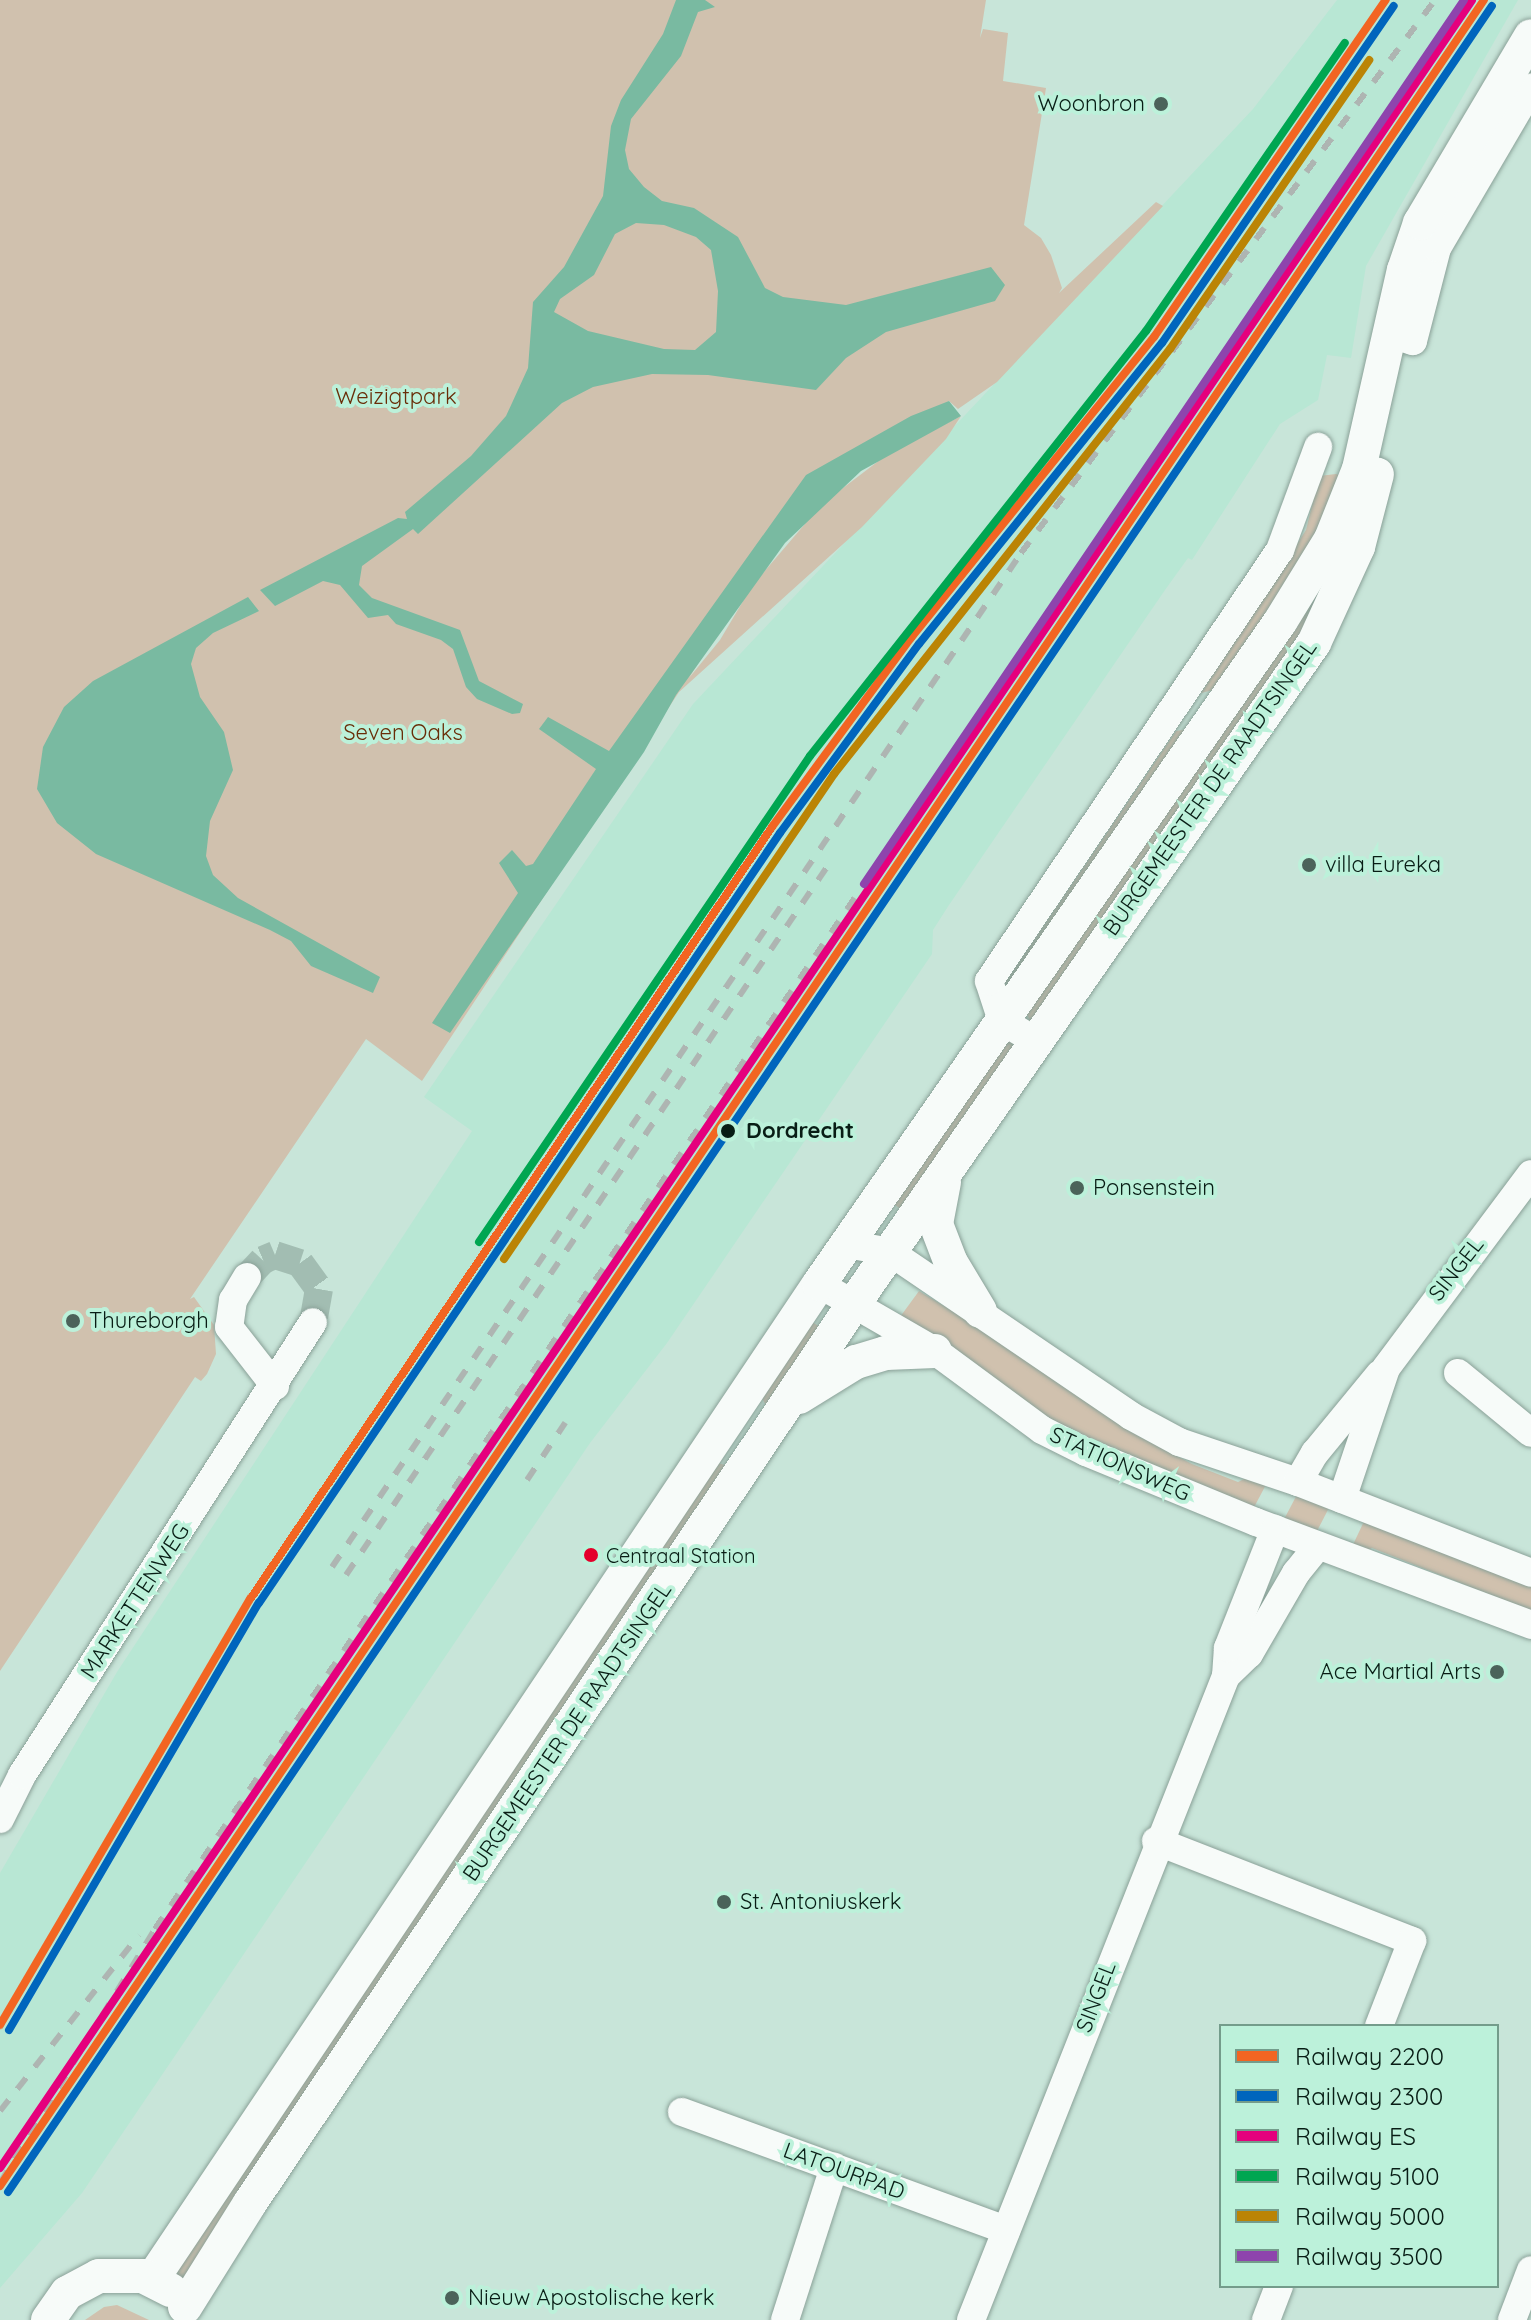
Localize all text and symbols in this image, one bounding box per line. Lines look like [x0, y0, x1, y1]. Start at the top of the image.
place label: Woonbron [1037, 91, 1145, 117]
marker: Woonbron [1152, 95, 1170, 113]
park label: Weizigtpark [335, 384, 457, 410]
street label: BURGEMEESTER DE RAADTSINGEL [1098, 635, 1322, 941]
park label: Seven Oaks [343, 720, 463, 746]
place label: villa Eureka [1325, 852, 1441, 878]
marker: villa Eureka [1300, 856, 1318, 874]
place label: Dordrecht [746, 1118, 854, 1144]
marker: Dordrecht [717, 1120, 739, 1142]
place label: Ponsenstein [1093, 1175, 1215, 1201]
marker: Ponsenstein [1068, 1179, 1086, 1197]
street label: SINGEL [1423, 1232, 1489, 1306]
place label: Thureborgh [89, 1308, 209, 1334]
marker: Thureborgh [64, 1312, 82, 1330]
street label: STATIONSWEG [1046, 1421, 1194, 1507]
street label: MARKETTENWEG [75, 1519, 195, 1683]
place label: Centraal Station [606, 1543, 755, 1567]
marker: Centraal Station [583, 1547, 599, 1563]
street label: BURGEMEESTER DE RAADTSINGEL [457, 1578, 677, 1886]
place label: Ace Martial Arts [1319, 1659, 1481, 1685]
marker: Ace Martial Arts [1488, 1663, 1506, 1681]
place label: St. Antoniuskerk [740, 1889, 902, 1915]
marker: St. Antoniuskerk [715, 1893, 733, 1911]
street label: SINGEL [1071, 1958, 1121, 2036]
legend [1219, 2024, 1499, 2288]
text: Railway 2200 [1295, 2041, 1444, 2071]
text: Railway 2300 [1295, 2081, 1443, 2111]
text: Railway ES [1295, 2121, 1416, 2151]
street label: LATOURPAD [780, 2137, 908, 2205]
text: Railway 5100 [1295, 2161, 1439, 2191]
text: Railway 5000 [1295, 2201, 1445, 2231]
text: Railway 3500 [1295, 2241, 1443, 2271]
place label: Nieuw Apostolische kerk [468, 2285, 714, 2311]
marker: Nieuw Apostolische kerk [443, 2289, 461, 2307]

